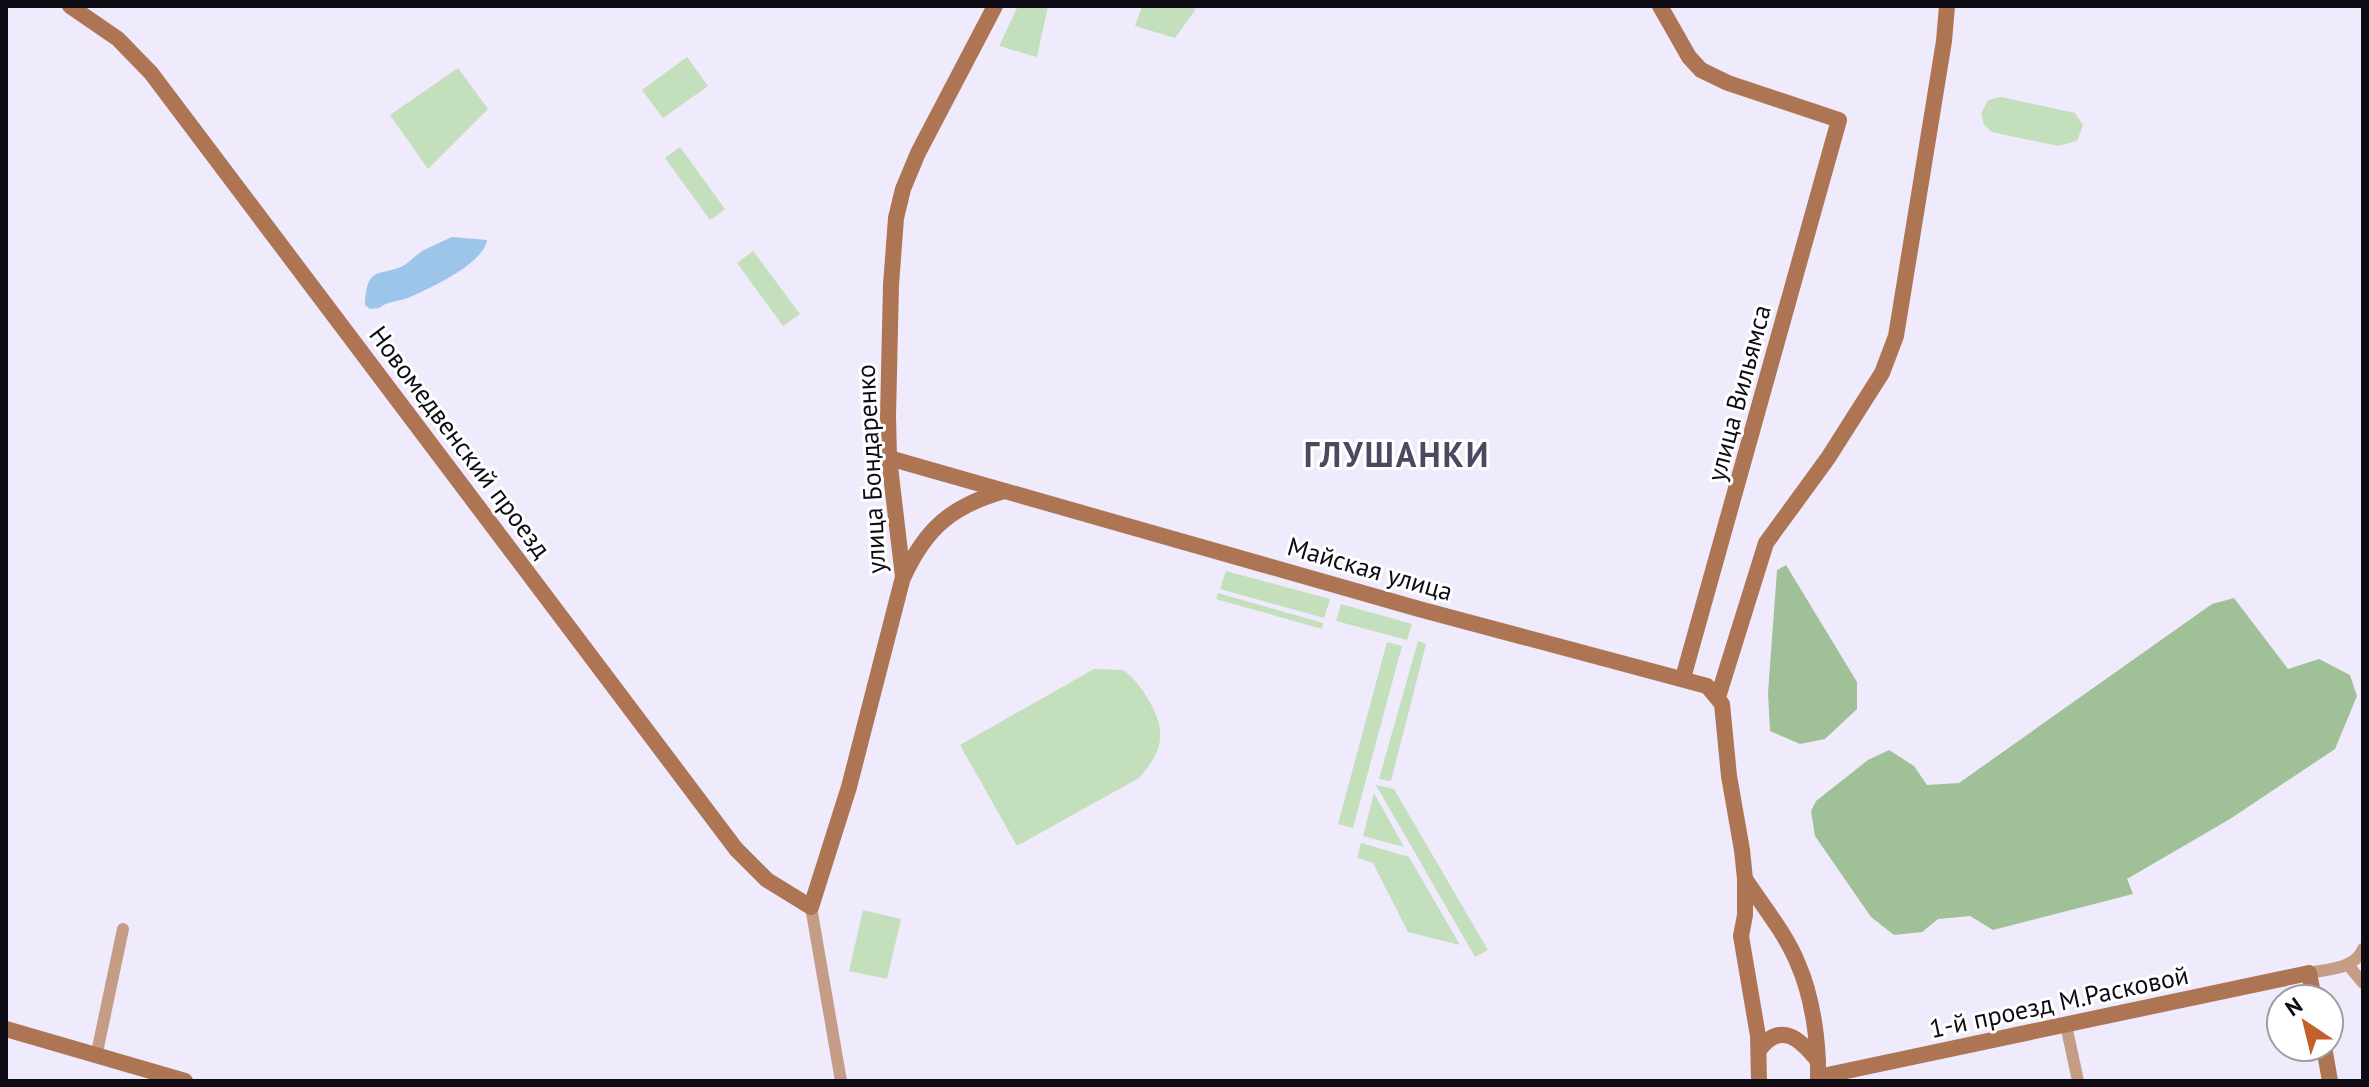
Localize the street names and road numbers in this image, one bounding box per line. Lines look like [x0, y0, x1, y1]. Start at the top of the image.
street label: улица Вильямса [1699, 301, 1778, 485]
street label: Новомедвенский проезд [362, 319, 558, 564]
street label: улица Бондаренко [849, 363, 892, 575]
street label: Майская улица [1284, 529, 1456, 608]
street label: 1-й проезд М.Расковой [1926, 958, 2191, 1045]

